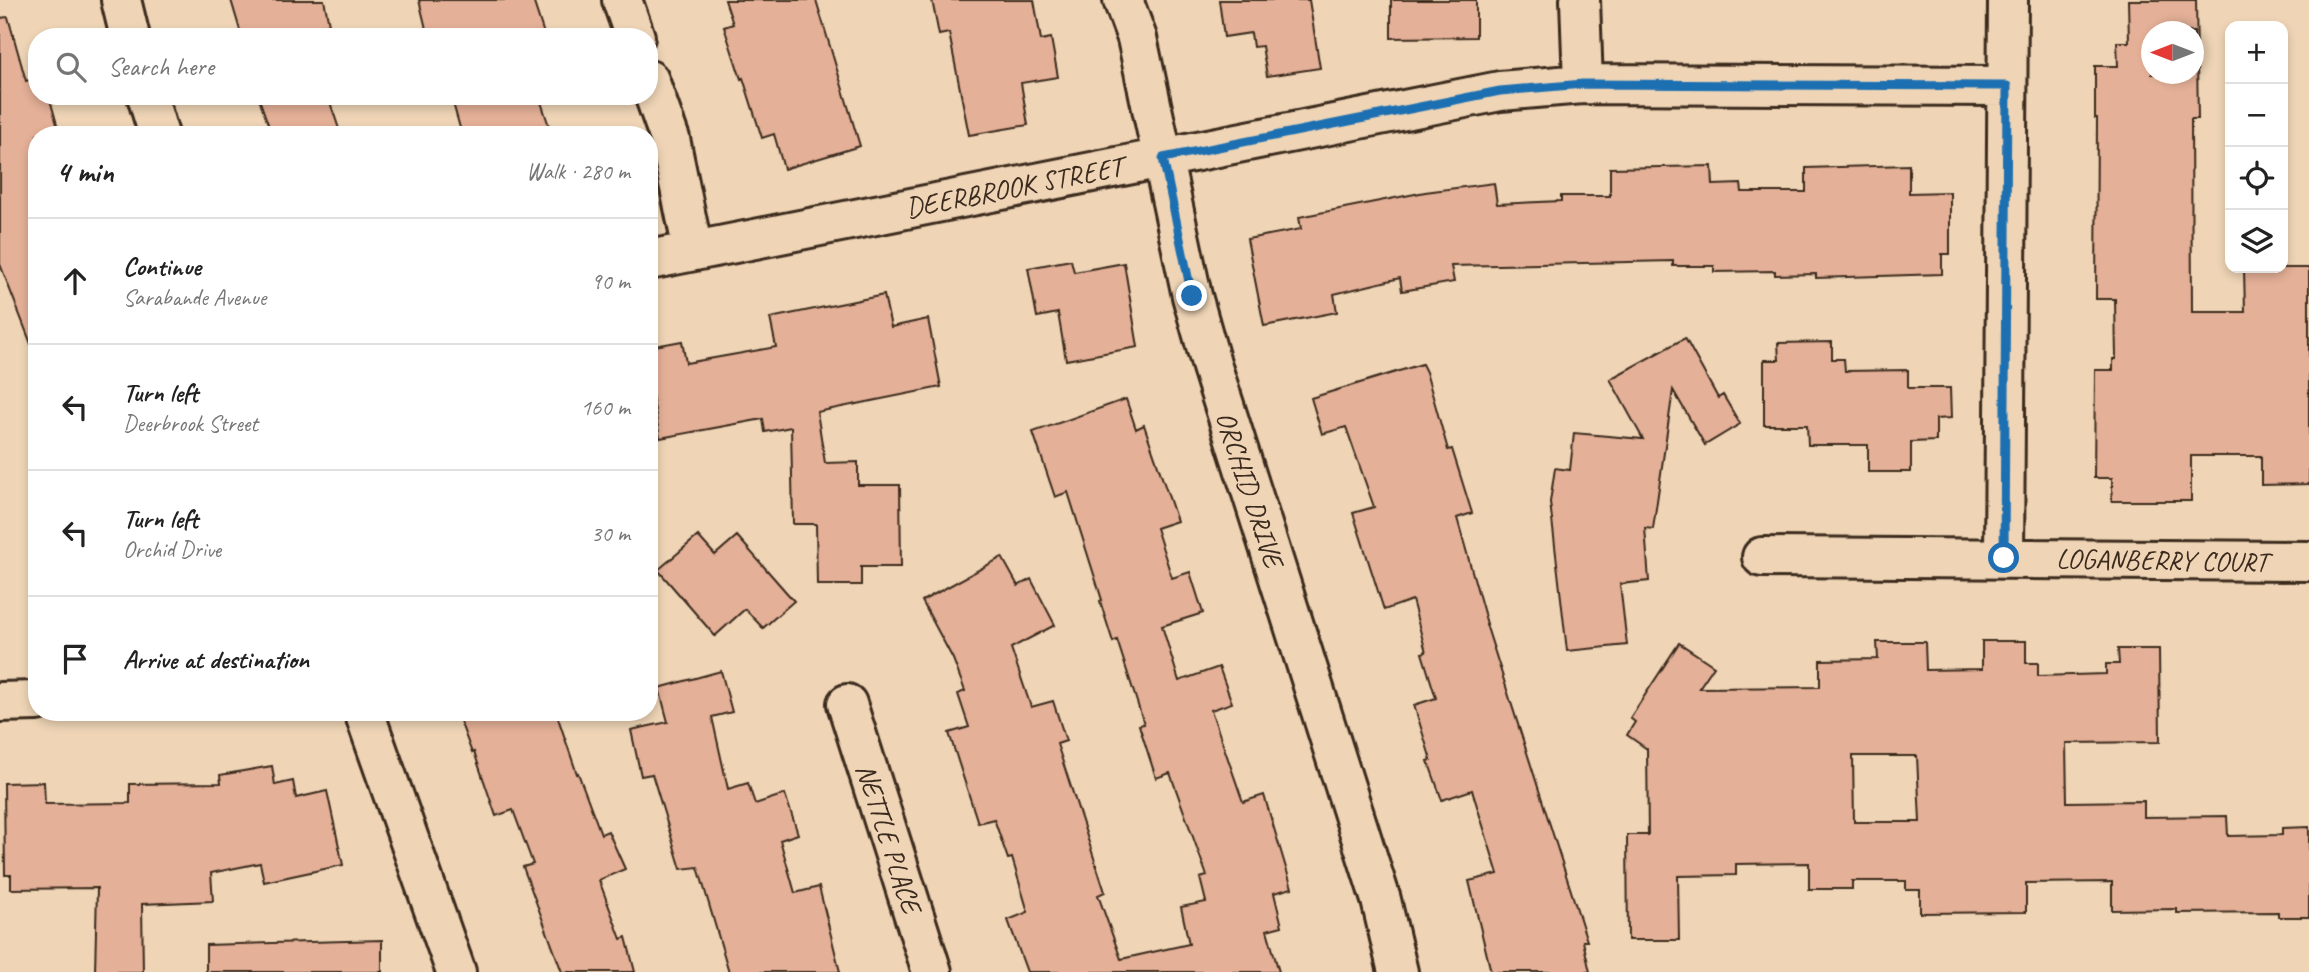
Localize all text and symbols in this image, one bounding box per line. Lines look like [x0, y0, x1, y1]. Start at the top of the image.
north arrow [2141, 21, 2204, 84]
map controls [2225, 21, 2288, 273]
button: + [2225, 21, 2288, 84]
search box [28, 28, 658, 105]
icon: search [52, 48, 90, 86]
text: Search here [108, 50, 214, 83]
button: − [2225, 84, 2288, 147]
street label: DEERBROOK STREET [903, 147, 1132, 225]
button: locate [2225, 147, 2288, 210]
text: 4 min [56, 153, 113, 191]
text: Walk · 280 m [526, 157, 630, 186]
button: layers [2225, 210, 2288, 273]
text: Continue [123, 250, 201, 283]
icon: ahead [56, 262, 94, 300]
text: 90 m [591, 267, 630, 296]
route end [1176, 280, 1207, 311]
text: Sarabande Avenue [123, 283, 266, 312]
text: Turn left [123, 376, 198, 409]
icon: left [56, 388, 94, 426]
text: 160 m [581, 393, 630, 422]
street label: ORCHID DRIVE [1208, 407, 1293, 574]
text: Deerbrook Street [123, 409, 258, 438]
text: Turn left [123, 502, 198, 535]
icon: left [56, 514, 94, 552]
text: 30 m [591, 519, 630, 548]
text: Orchid Drive [123, 535, 221, 564]
street label: LOGANBERRY COURT [2056, 541, 2274, 579]
route start [1988, 542, 2019, 573]
icon: arrive [56, 640, 94, 678]
text: Arrive at destination [123, 643, 309, 676]
street label: NETTLE PLACE [848, 759, 931, 920]

